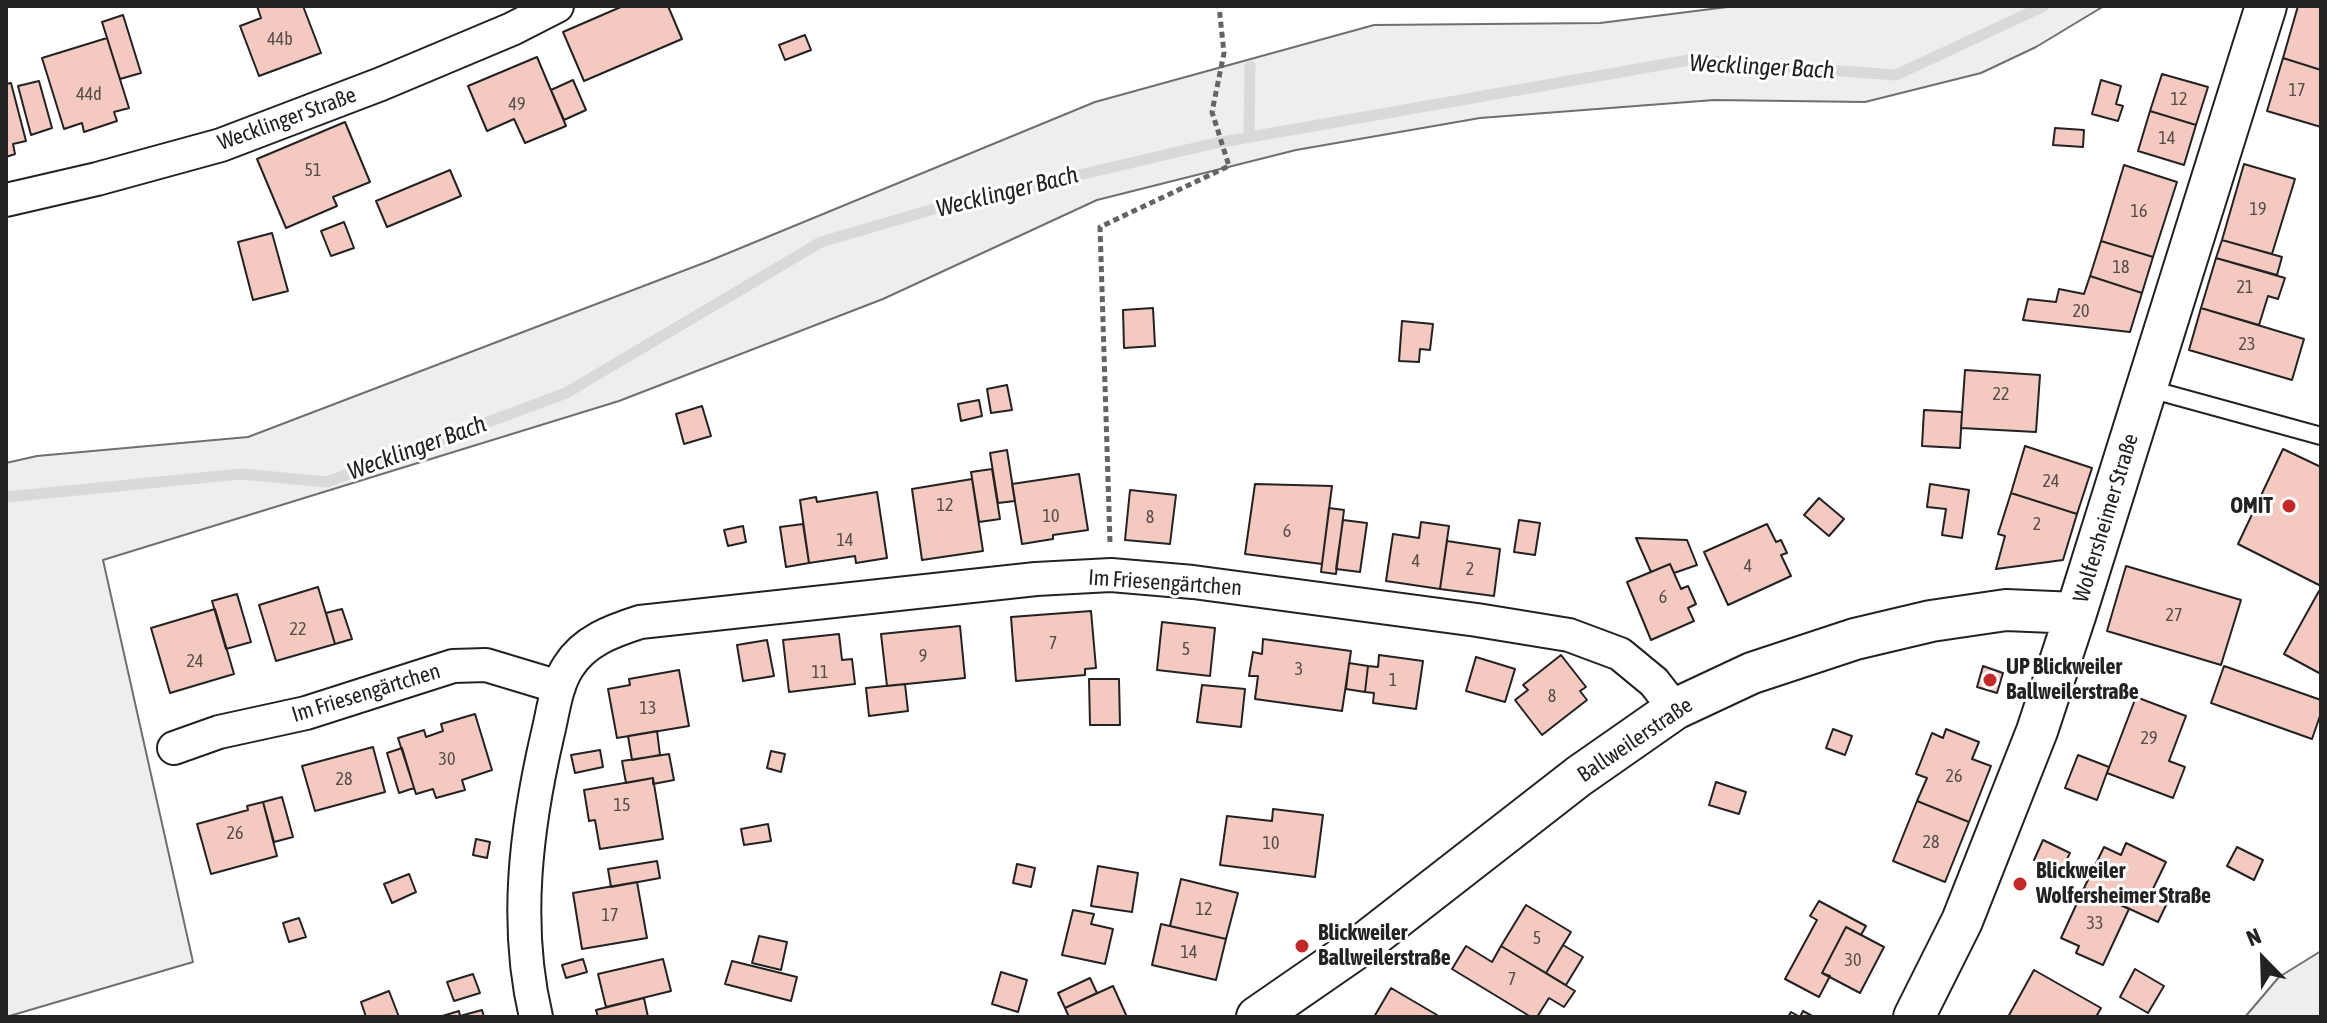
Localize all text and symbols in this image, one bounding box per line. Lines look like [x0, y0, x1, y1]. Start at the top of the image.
house number: 44b [267, 28, 293, 50]
water label: Wecklinger Bach [1689, 49, 1835, 85]
house number: 17 [2289, 79, 2305, 101]
street label: Wecklinger Straße [214, 82, 360, 156]
house number: 44d [76, 83, 102, 105]
house number: 12 [2171, 88, 2187, 110]
house number: 49 [509, 93, 525, 115]
house number: 14 [2159, 127, 2175, 149]
house number: 51 [305, 159, 321, 181]
water label: Wecklinger Bach [933, 160, 1081, 224]
house number: 19 [2250, 198, 2266, 220]
house number: 16 [2131, 200, 2147, 222]
house number: 18 [2113, 256, 2129, 278]
house number: 21 [2237, 276, 2253, 298]
house number: 20 [2073, 300, 2089, 322]
house number: 23 [2239, 333, 2255, 355]
house number: 22 [1993, 383, 2009, 405]
water label: Wecklinger Bach [344, 410, 490, 486]
street label: Wolfersheimer Straße [2068, 430, 2144, 606]
house number: 24 [2043, 470, 2059, 492]
place label: OMIT [2230, 493, 2273, 519]
house number: 12 [937, 494, 953, 516]
marker: OMIT [2280, 497, 2298, 515]
house number: 10 [1043, 505, 1059, 527]
house number: 8 [1146, 506, 1154, 528]
house number: 2 [2033, 513, 2041, 535]
house number: 6 [1283, 520, 1291, 542]
house number: 14 [837, 529, 853, 551]
house number: 4 [1412, 550, 1420, 572]
house number: 4 [1744, 555, 1752, 577]
house number: 2 [1466, 558, 1474, 580]
street label: Im Friesengärtchen [1087, 564, 1243, 602]
house number: 6 [1659, 586, 1667, 608]
house number: 27 [2166, 604, 2182, 626]
house number: 22 [290, 618, 306, 640]
house number: 7 [1049, 632, 1057, 654]
house number: 5 [1182, 638, 1190, 660]
house number: 9 [919, 645, 927, 667]
house number: 24 [187, 650, 203, 672]
place label: UP Blickweiler Ballweilerstraße [2006, 654, 2139, 706]
street label: Im Friesengärtchen [289, 658, 443, 728]
house number: 3 [1295, 658, 1303, 680]
house number: 11 [812, 661, 828, 683]
house number: 1 [1389, 669, 1397, 691]
marker: UP Blickweiler Ballweilerstraße [1981, 671, 1999, 689]
house number: 8 [1548, 685, 1556, 707]
street label: Ballweilerstraße [1573, 692, 1697, 788]
house number: 13 [640, 697, 656, 719]
house number: 29 [2141, 727, 2157, 749]
house number: 30 [439, 748, 455, 770]
house number: 26 [1946, 765, 1962, 787]
house number: 28 [336, 768, 352, 790]
house number: 15 [614, 794, 630, 816]
house number: 26 [227, 822, 243, 844]
house number: 28 [1923, 831, 1939, 853]
house number: 10 [1263, 832, 1279, 854]
place label: Blickweiler Wolfersheimer Straße [2036, 858, 2211, 910]
marker: Blickweiler Wolfersheimer Straße [2011, 875, 2029, 893]
house number: 12 [1196, 898, 1212, 920]
house number: 17 [602, 904, 618, 926]
house number: 33 [2087, 912, 2103, 934]
north arrow [2223, 919, 2303, 999]
place label: Blickweiler Ballweilerstraße [1318, 920, 1451, 972]
text: N [2243, 922, 2265, 951]
house number: 5 [1533, 927, 1541, 949]
marker: Blickweiler Ballweilerstraße [1293, 937, 1311, 955]
house number: 14 [1181, 941, 1197, 963]
house number: 30 [1845, 949, 1861, 971]
house number: 7 [1508, 968, 1516, 990]

